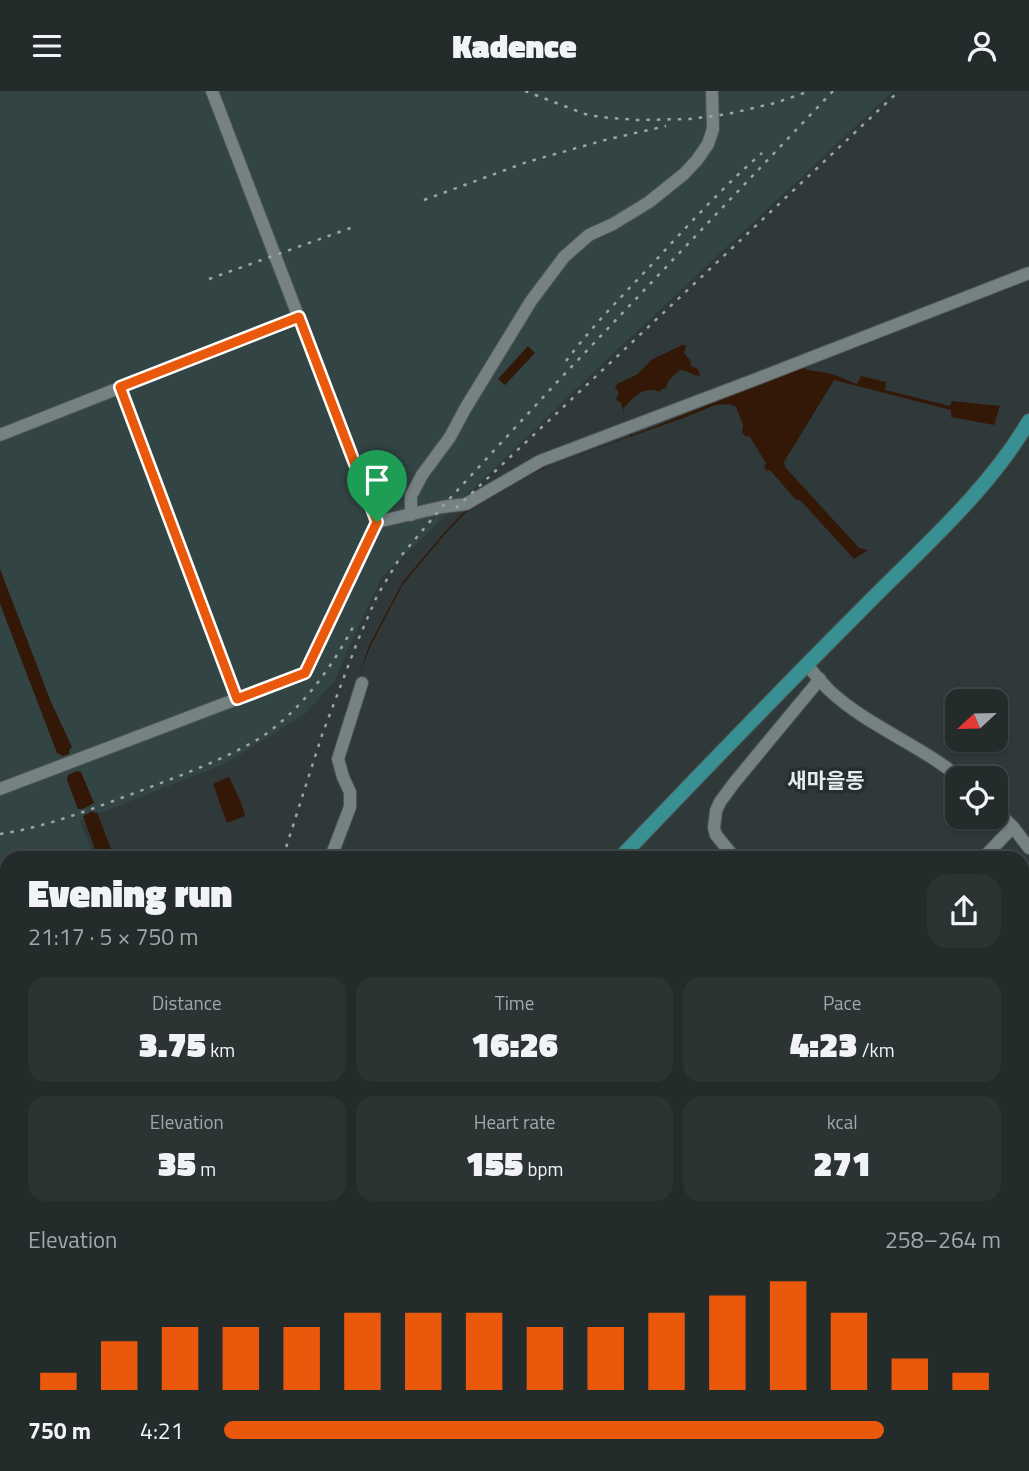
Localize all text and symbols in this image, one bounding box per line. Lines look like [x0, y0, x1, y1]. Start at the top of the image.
text: Kadence [452, 22, 577, 70]
icon: menu [28, 27, 66, 65]
icon: person [963, 27, 1001, 65]
pin [347, 450, 407, 522]
icon: arrive [358, 461, 396, 499]
north arrow [945, 689, 1008, 753]
map controls [945, 689, 1008, 829]
district label: 새마을동 [787, 764, 865, 796]
button: locate [945, 766, 1008, 829]
text: Evening run [28, 864, 232, 922]
button: share [927, 874, 1001, 948]
text: 21:17 · 5 × 750 m [28, 919, 198, 954]
text: Distance [152, 988, 222, 1017]
text: Time [495, 988, 534, 1017]
text: Pace [823, 988, 861, 1017]
text: 3.75 [138, 1017, 206, 1071]
text: 16:26 [471, 1017, 558, 1071]
text: 4:23 [790, 1017, 858, 1071]
text: km [206, 1035, 235, 1064]
text: /km [858, 1035, 895, 1064]
text: Elevation [150, 1107, 224, 1136]
text: Heart rate [474, 1107, 555, 1136]
text: kcal [827, 1107, 858, 1136]
text: 35 [158, 1136, 196, 1190]
text: 155 [466, 1136, 523, 1190]
text: 271 [813, 1136, 871, 1190]
text: m [196, 1154, 216, 1183]
text: bpm [523, 1154, 563, 1183]
text: Elevation [28, 1222, 117, 1257]
text: 258–264 m [885, 1222, 1001, 1257]
text: 750 m [28, 1413, 91, 1448]
text: 4:21 [140, 1413, 184, 1448]

